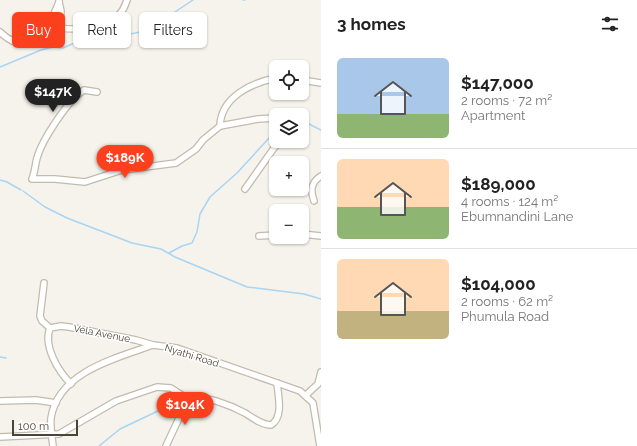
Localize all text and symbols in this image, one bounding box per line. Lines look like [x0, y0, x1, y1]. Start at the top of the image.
chip: Buy [12, 12, 65, 48]
chip: Rent [73, 12, 131, 48]
chip: Filters [139, 12, 207, 48]
icon: filters [599, 13, 621, 35]
text: 3 homes [337, 14, 406, 34]
map controls [269, 60, 309, 244]
button: locate [269, 60, 309, 100]
text: $147,000 [461, 73, 534, 93]
icon: home [369, 74, 417, 122]
pin: $147K [25, 79, 81, 113]
text: $147K [34, 84, 72, 99]
text: 2 rooms · 72 m² [461, 93, 552, 108]
button: layers [269, 108, 309, 148]
text: Apartment [461, 108, 525, 123]
pin: $189K [97, 145, 153, 179]
text: $189K [106, 150, 144, 165]
button: + [269, 156, 309, 196]
text: $189,000 [461, 174, 536, 194]
icon: home [369, 175, 417, 223]
text: 4 rooms · 124 m² [461, 194, 558, 209]
button: − [269, 204, 309, 244]
text: Ebumnandini Lane [461, 209, 573, 224]
text: $104,000 [461, 274, 536, 294]
icon: home [369, 275, 417, 323]
text: 2 rooms · 62 m² [461, 294, 553, 309]
text: Phumula Road [461, 309, 549, 324]
street label: Vela Avenue [73, 323, 131, 344]
street label: Nyathi Road [163, 342, 220, 369]
pin: $104K [157, 392, 213, 426]
text: $104K [166, 397, 204, 412]
scale bar [12, 418, 78, 437]
text: 100 m [18, 420, 49, 433]

